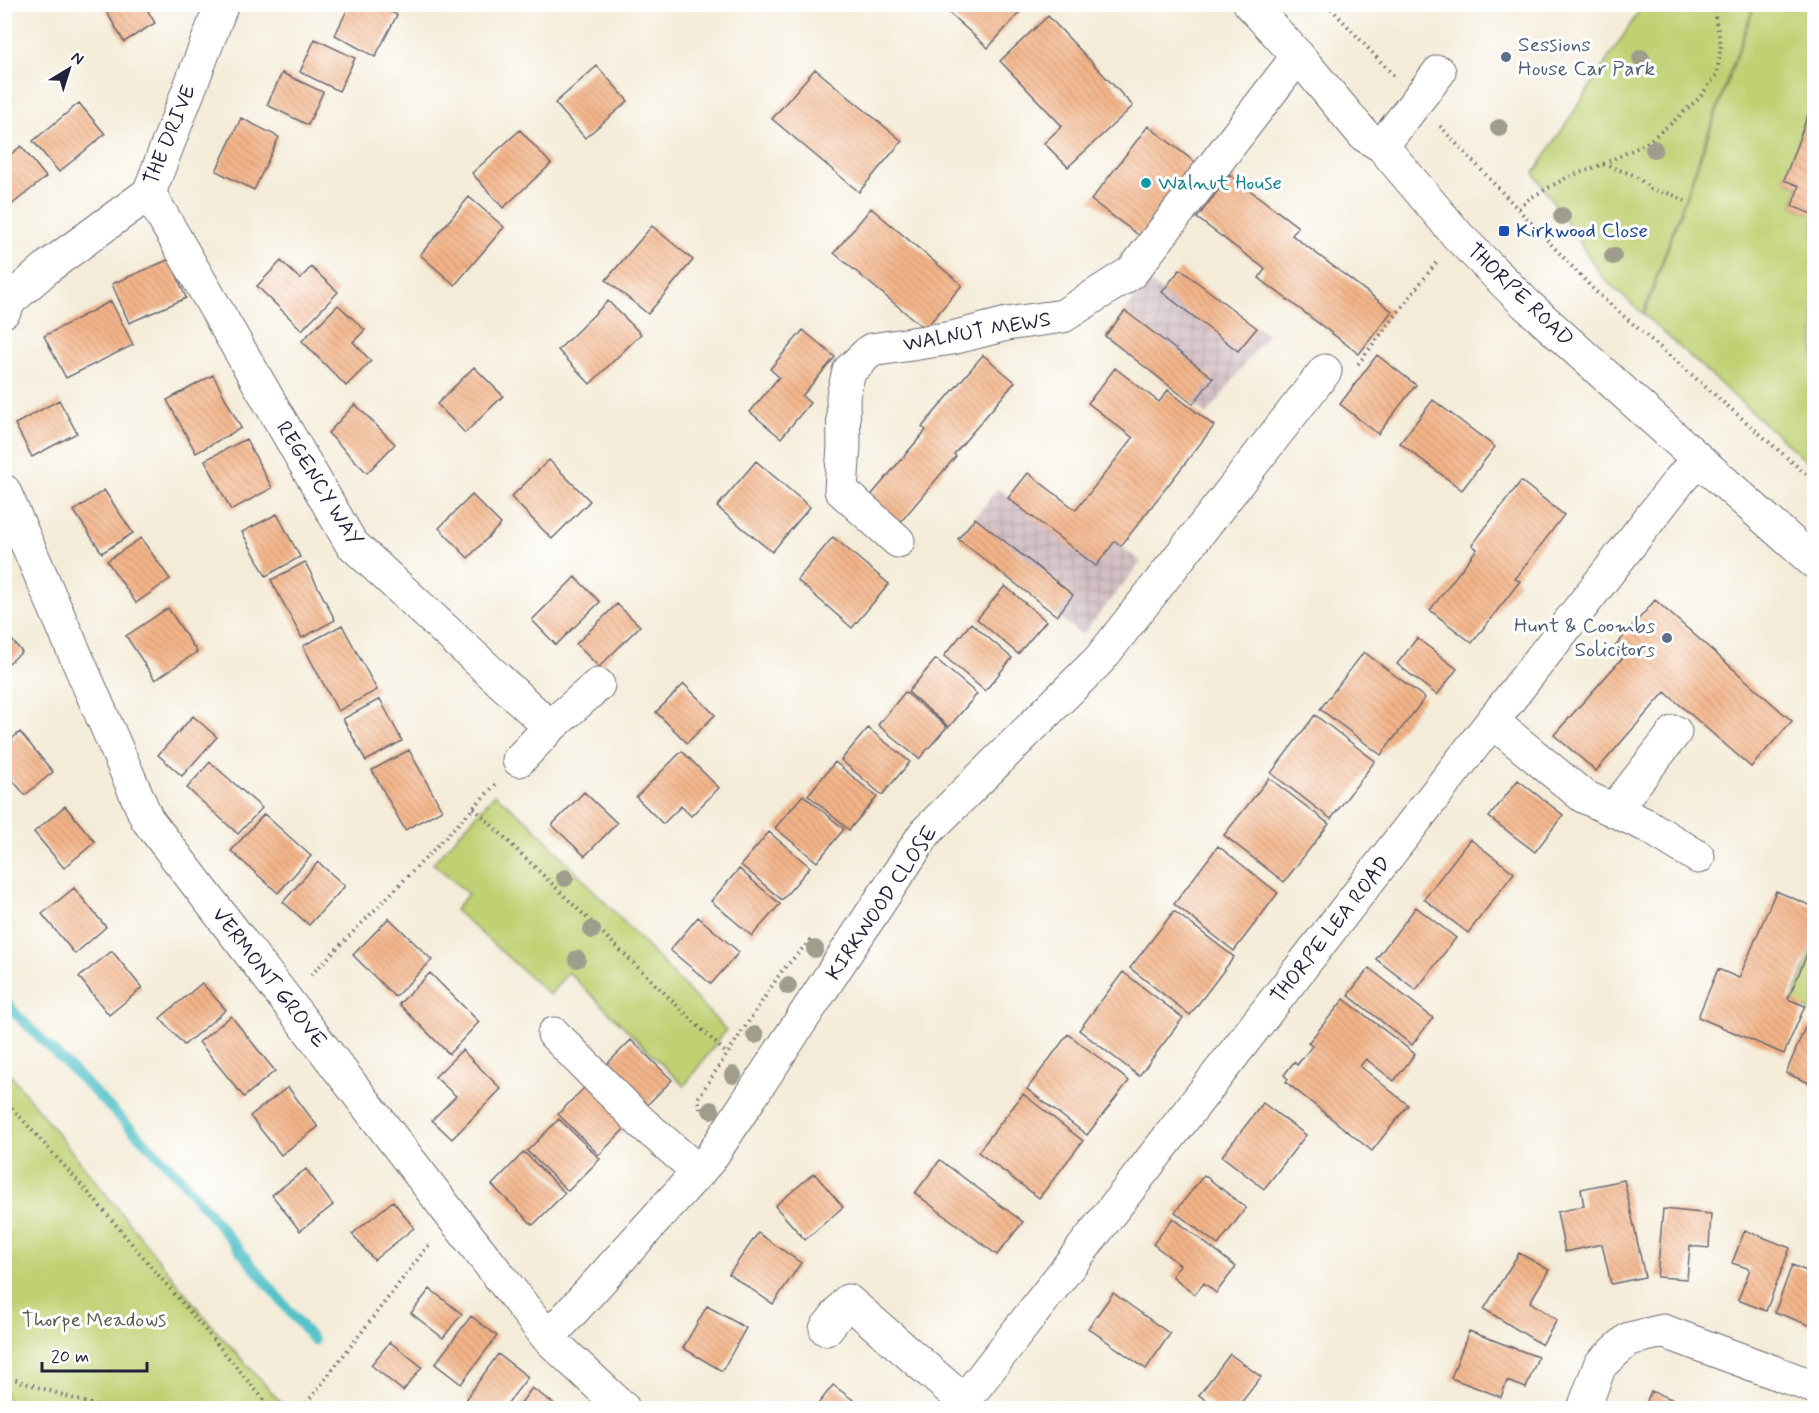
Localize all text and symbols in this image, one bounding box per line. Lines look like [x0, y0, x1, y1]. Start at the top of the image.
place label: Sessions House Car Park [1518, 31, 1655, 83]
north arrow [39, 39, 99, 99]
text: N [67, 47, 88, 70]
marker: Sessions House Car Park [1499, 50, 1513, 64]
street label: THE DRIVE [137, 81, 203, 189]
place label: Walnut House [1158, 169, 1282, 197]
marker: Walnut House [1139, 176, 1153, 190]
place label: Kirkwood Close [1516, 217, 1648, 245]
marker: Kirkwood Close [1497, 224, 1511, 238]
street label: THORPE ROAD [1461, 237, 1579, 353]
street label: WALNUT MEWS [901, 305, 1053, 359]
street label: REGENCY WAY [269, 416, 369, 552]
place label: Hunt & Coombs Solicitors [1514, 612, 1655, 664]
marker: Hunt & Coombs Solicitors [1660, 631, 1674, 645]
street label: KIRKWOOD CLOSE [820, 820, 944, 986]
street label: THORPE LEA ROAD [1265, 850, 1397, 1010]
street label: VERMONT GROVE [205, 902, 333, 1054]
park label: Thorpe Meadows [22, 1306, 166, 1334]
scale bar [42, 1335, 147, 1373]
text: 20 m [51, 1345, 89, 1369]

